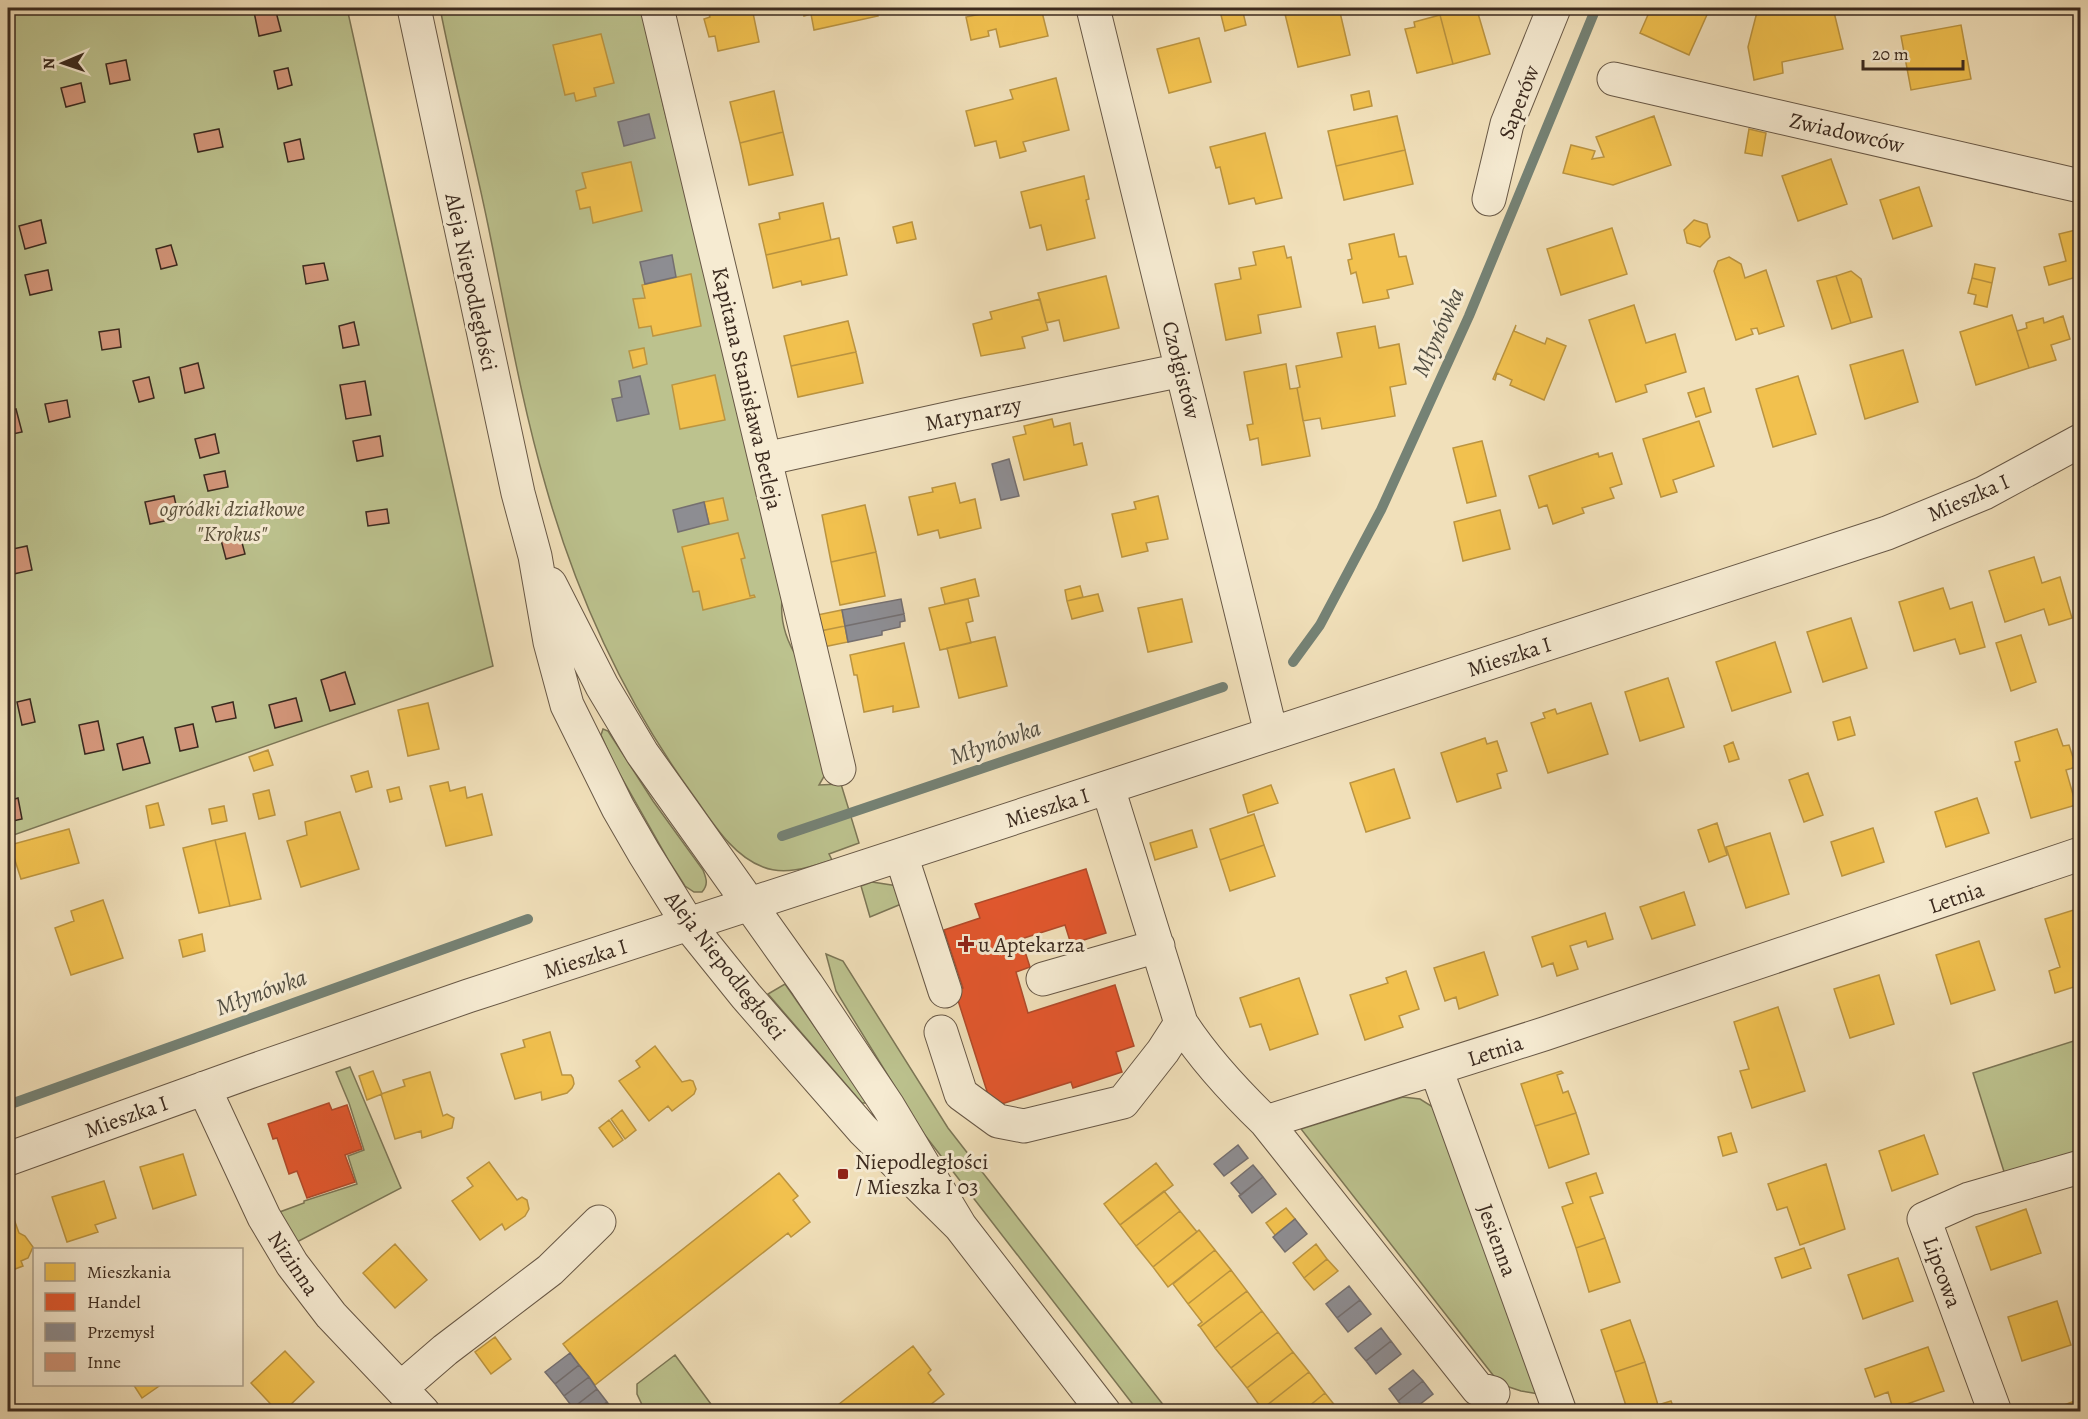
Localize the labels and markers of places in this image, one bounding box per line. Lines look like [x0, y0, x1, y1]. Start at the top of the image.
place label: u Aptekarza [978, 930, 1086, 960]
marker: u Aptekarza [959, 937, 973, 951]
place label: Niepodległości / Mieszka I 03 [855, 1147, 988, 1202]
marker: Niepodległości / Mieszka I 03 [836, 1167, 850, 1181]

